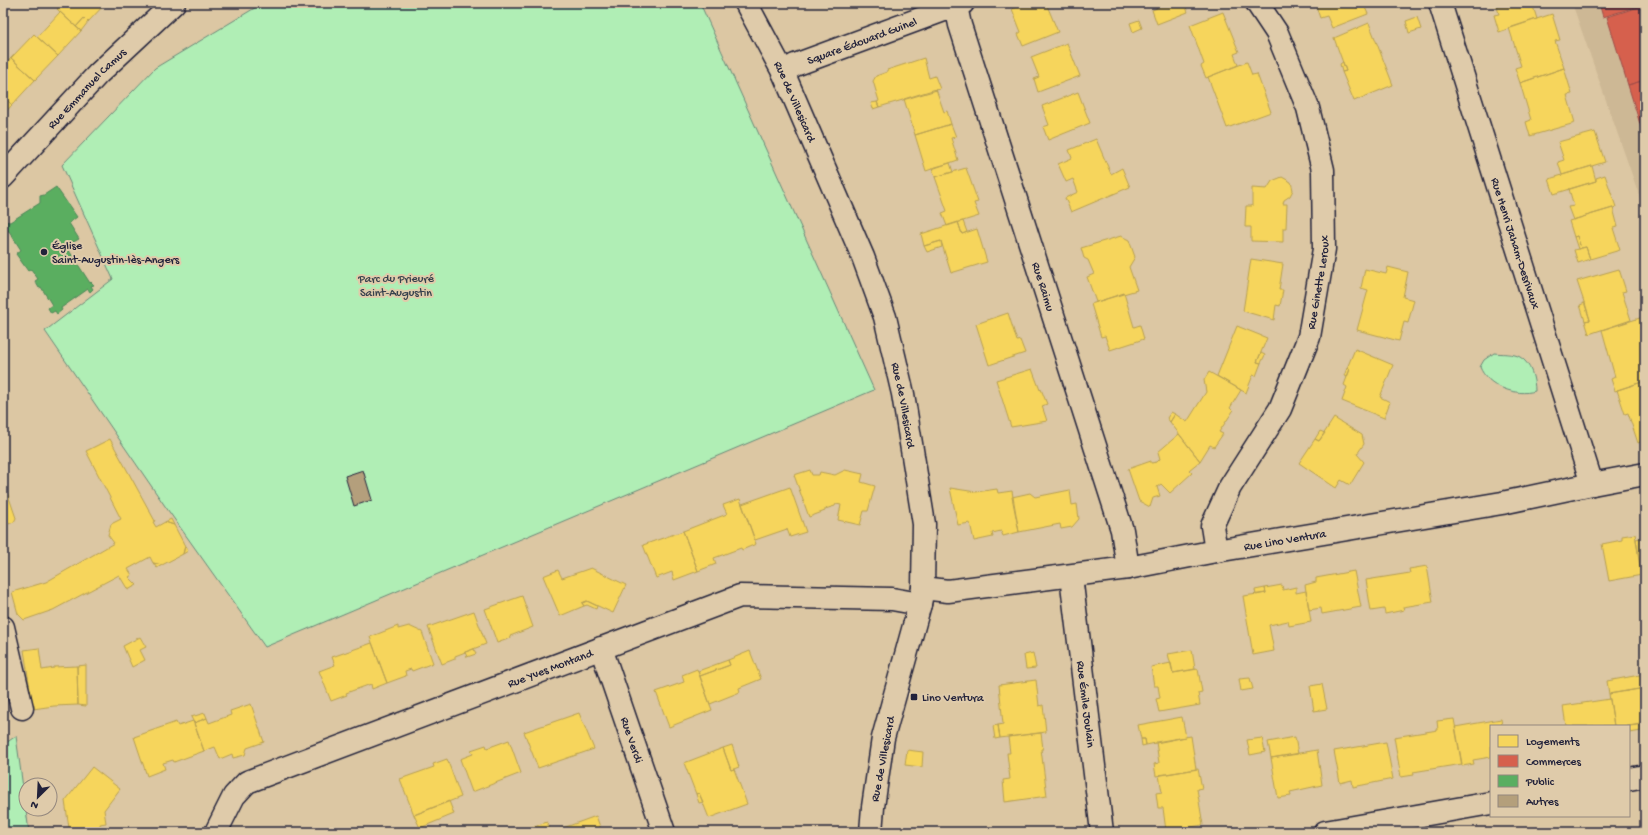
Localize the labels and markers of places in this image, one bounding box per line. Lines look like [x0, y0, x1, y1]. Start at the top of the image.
place label: Église Saint-Augustin-lès-Angers [52, 240, 180, 268]
marker: Église Saint-Augustin-lès-Angers [39, 247, 49, 257]
marker: Lino Ventura [909, 692, 919, 702]
place label: Lino Ventura [922, 692, 984, 706]

